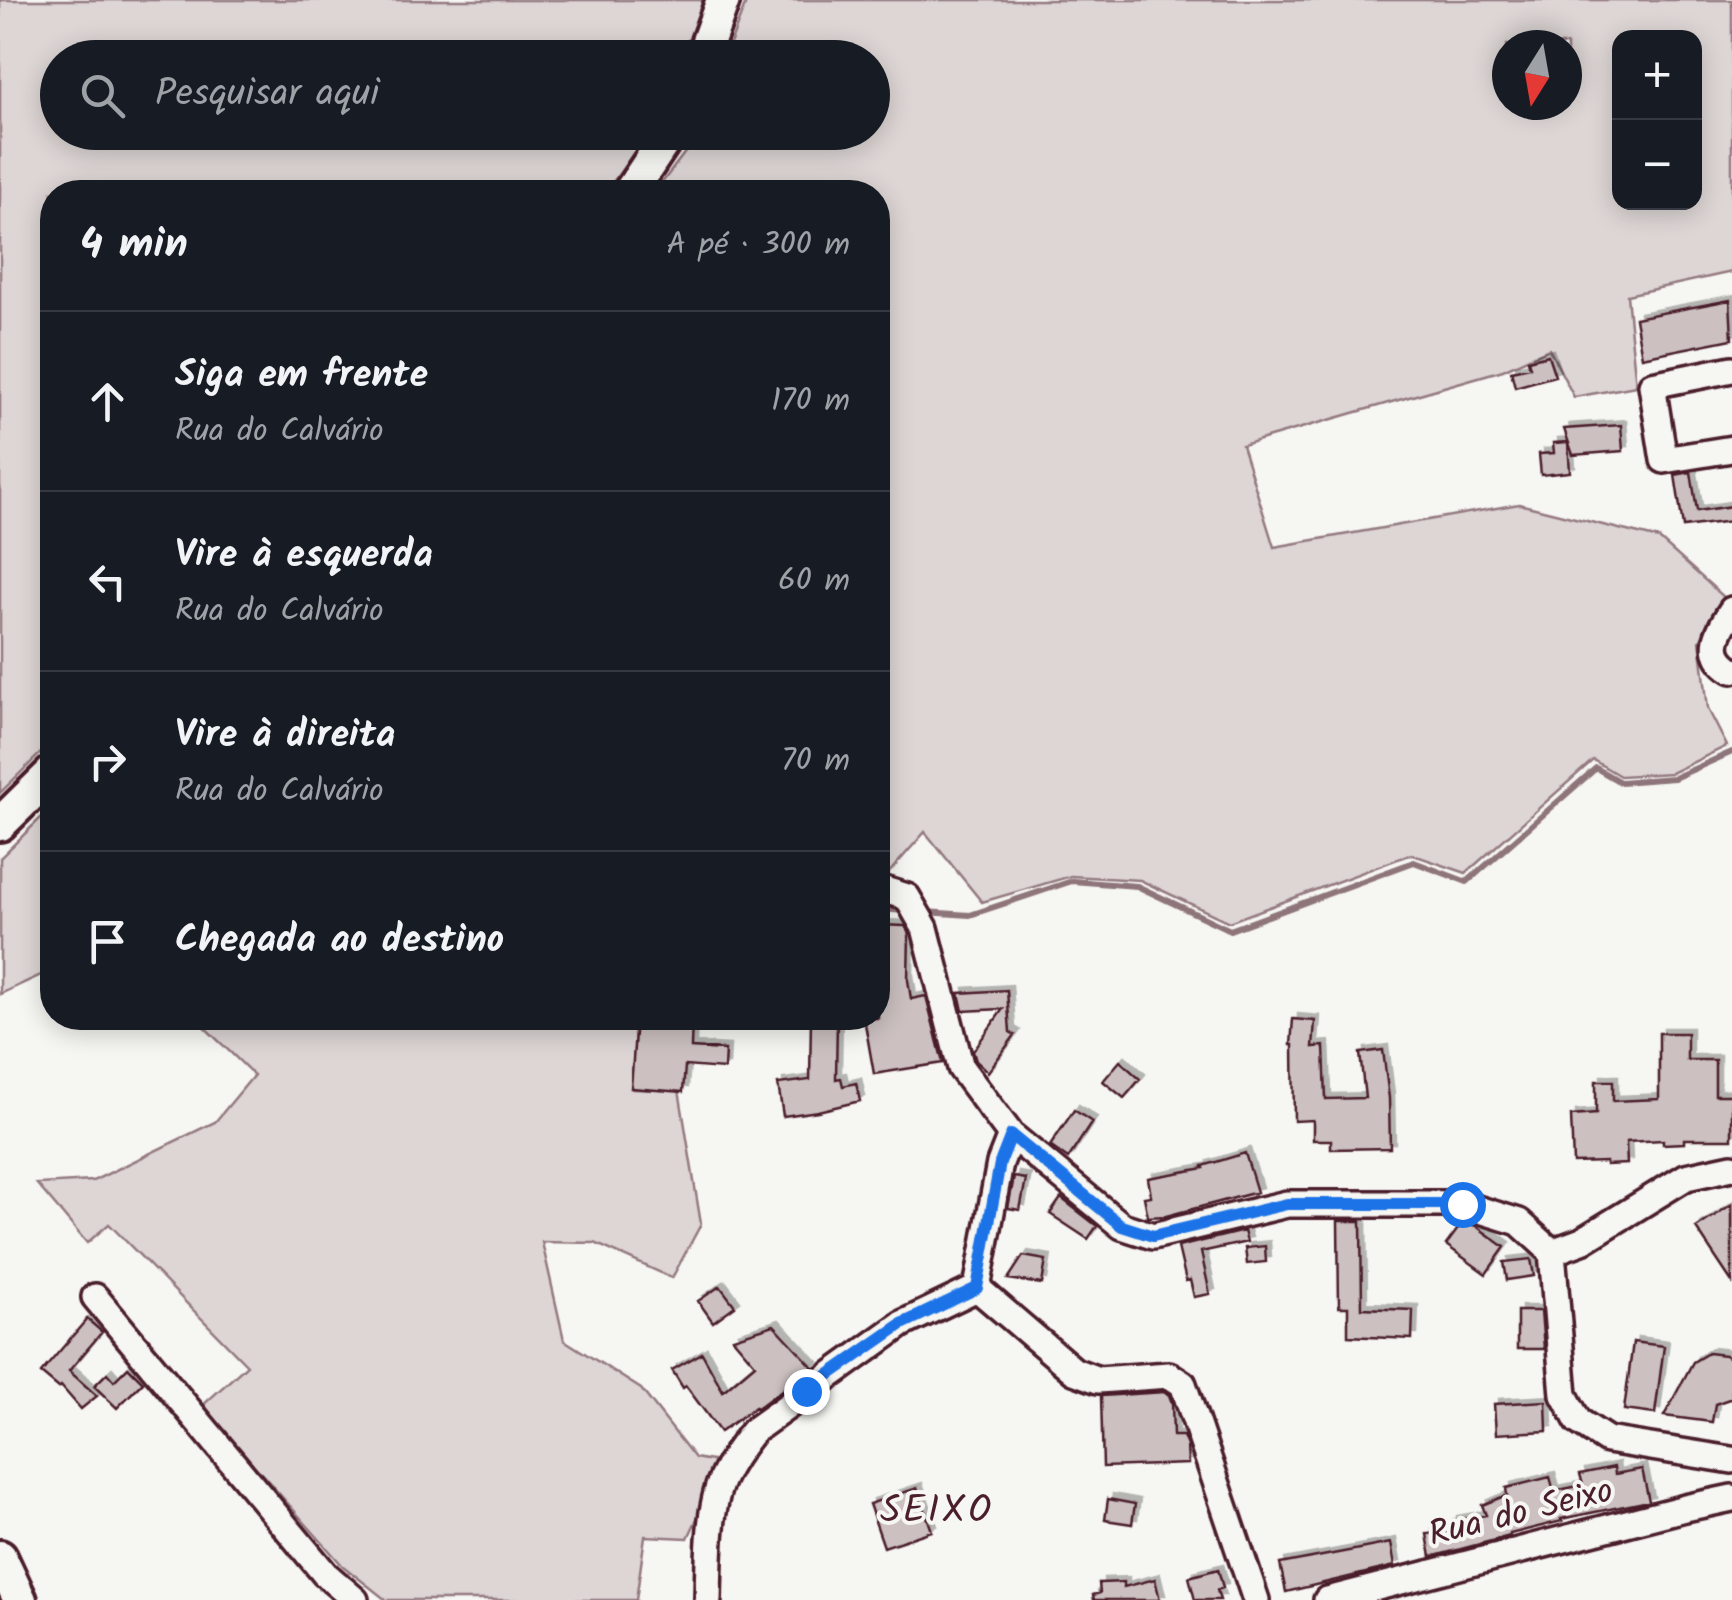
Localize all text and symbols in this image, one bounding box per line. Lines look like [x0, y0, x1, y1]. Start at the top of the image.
north arrow [1492, 30, 1582, 120]
map controls [1612, 30, 1702, 210]
button: + [1612, 30, 1702, 120]
search box [40, 40, 890, 150]
text: Pesquisar aqui [155, 65, 379, 125]
icon: search [75, 68, 130, 123]
button: − [1612, 120, 1702, 210]
text: 4 min [80, 212, 188, 279]
text: A pé · 300 m [667, 220, 850, 271]
text: Siga em frente [175, 346, 428, 406]
icon: ahead [80, 374, 135, 429]
text: 170 m [771, 376, 850, 427]
text: Rua do Calvário [175, 406, 384, 457]
text: Vire à esquerda [175, 526, 433, 586]
icon: left [80, 554, 135, 609]
text: 60 m [778, 556, 850, 607]
text: Rua do Calvário [175, 586, 384, 637]
text: Vire à direita [175, 706, 395, 766]
icon: right [80, 734, 135, 789]
text: 70 m [781, 736, 850, 787]
text: Rua do Calvário [175, 766, 384, 817]
text: Chegada ao destino [175, 911, 504, 971]
icon: arrive [80, 914, 135, 969]
route start [1440, 1182, 1486, 1228]
route end [784, 1369, 830, 1415]
street label: Rua do Seixo [1423, 1464, 1619, 1564]
district label: SEIXO [880, 1482, 994, 1542]

